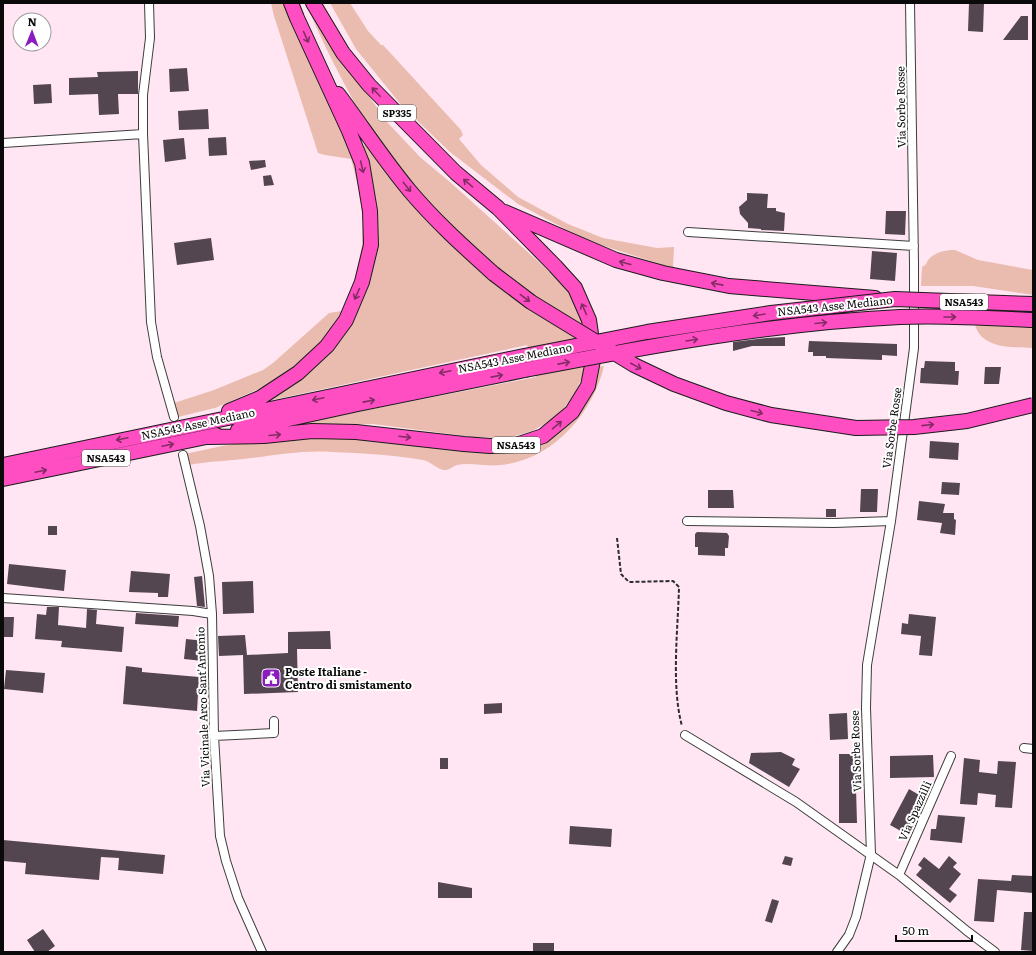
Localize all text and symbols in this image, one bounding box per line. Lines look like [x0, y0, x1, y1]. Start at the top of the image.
north arrow [12, 12, 52, 52]
text: N [27, 13, 37, 29]
one-way arrow [303, 31, 310, 43]
street label: Via Sorbe Rosse [891, 66, 909, 148]
one-way arrow [371, 87, 381, 97]
road number: SP335 [378, 105, 416, 121]
one-way arrow [359, 160, 367, 173]
one-way arrow [463, 178, 473, 187]
one-way arrow [403, 182, 411, 193]
one-way arrow [619, 259, 632, 266]
one-way arrow [711, 279, 724, 287]
one-way arrow [353, 288, 360, 300]
street label: NSA543 Asse Mediano [776, 291, 893, 319]
one-way arrow [519, 294, 530, 302]
road number: NSA543 [940, 294, 988, 310]
one-way arrow [580, 303, 587, 315]
one-way arrow [753, 311, 766, 319]
one-way arrow [943, 313, 956, 321]
one-way arrow [814, 320, 827, 327]
one-way arrow [685, 336, 698, 344]
street label: NSA543 Asse Mediano [456, 338, 573, 376]
one-way arrow [557, 358, 570, 366]
one-way arrow [630, 363, 642, 370]
one-way arrow [439, 369, 452, 377]
one-way arrow [490, 371, 503, 379]
street label: Via Sorbe Rosse [877, 386, 905, 469]
one-way arrow [312, 395, 325, 403]
one-way arrow [362, 397, 375, 405]
street label: NSA543 Asse Mediano [140, 403, 256, 443]
one-way arrow [750, 408, 763, 416]
one-way arrow [551, 421, 562, 430]
one-way arrow [921, 422, 934, 429]
one-way arrow [268, 431, 281, 438]
one-way arrow [398, 433, 411, 441]
one-way arrow [116, 436, 129, 444]
road number: NSA543 [492, 437, 540, 453]
one-way arrow [162, 440, 175, 448]
road number: NSA543 [82, 450, 130, 466]
one-way arrow [34, 467, 47, 475]
street label: Via Vicinale Arco Sant'Antonio [191, 627, 213, 788]
place label: Poste Italiane - Centro di smistamento [285, 663, 412, 692]
public building icon: Poste Italiane - Centro di smistamento [260, 667, 282, 689]
street label: Via Sorbe Rosse [846, 710, 864, 792]
street label: Via Spazzilli [894, 778, 935, 843]
scale bar [896, 917, 972, 943]
text: 50 m [902, 921, 929, 939]

